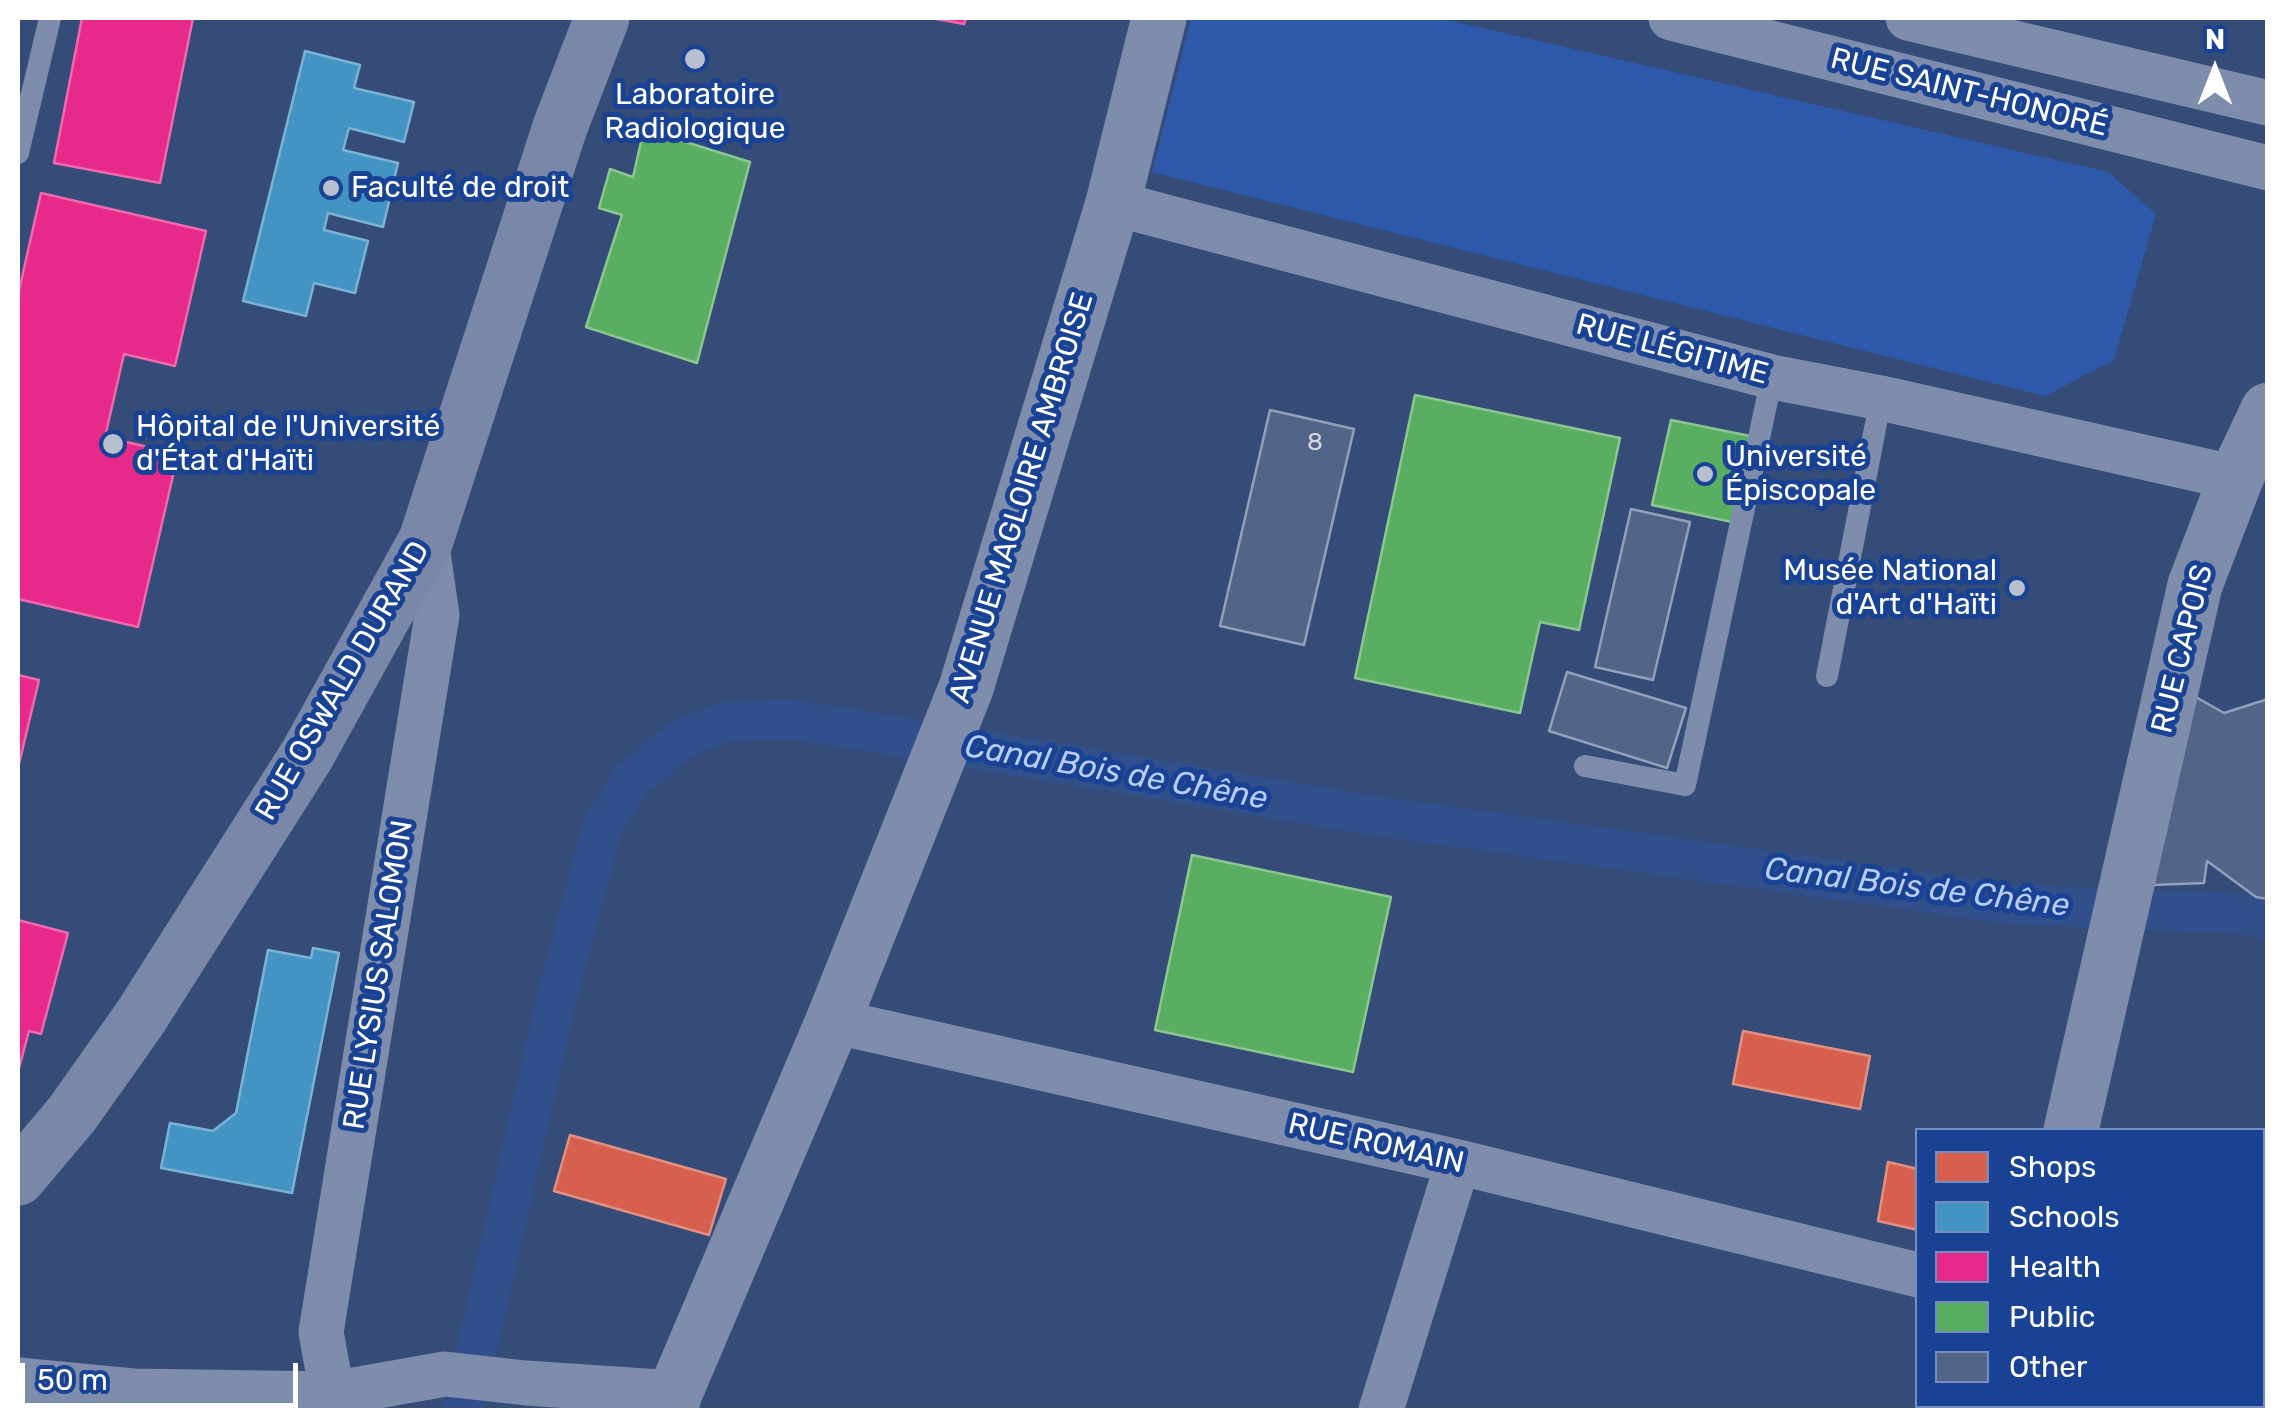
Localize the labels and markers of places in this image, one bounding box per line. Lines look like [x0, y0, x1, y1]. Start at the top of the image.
marker: Laboratoire Radiologique [682, 46, 708, 72]
place label: Laboratoire Radiologique [605, 77, 785, 148]
place label: Faculté de droit [351, 170, 569, 206]
marker: Faculté de droit [320, 177, 342, 199]
place label: Hôpital de l'Université d'État d'Haïti [136, 409, 440, 480]
marker: Hôpital de l'Université d'État d'Haïti [100, 431, 126, 457]
place label: Université Épiscopale [1725, 439, 1876, 510]
marker: Université Épiscopale [1694, 463, 1716, 485]
place label: Musée National d'Art d'Haïti [1783, 553, 1997, 624]
marker: Musée National d'Art d'Haïti [2006, 577, 2028, 599]

